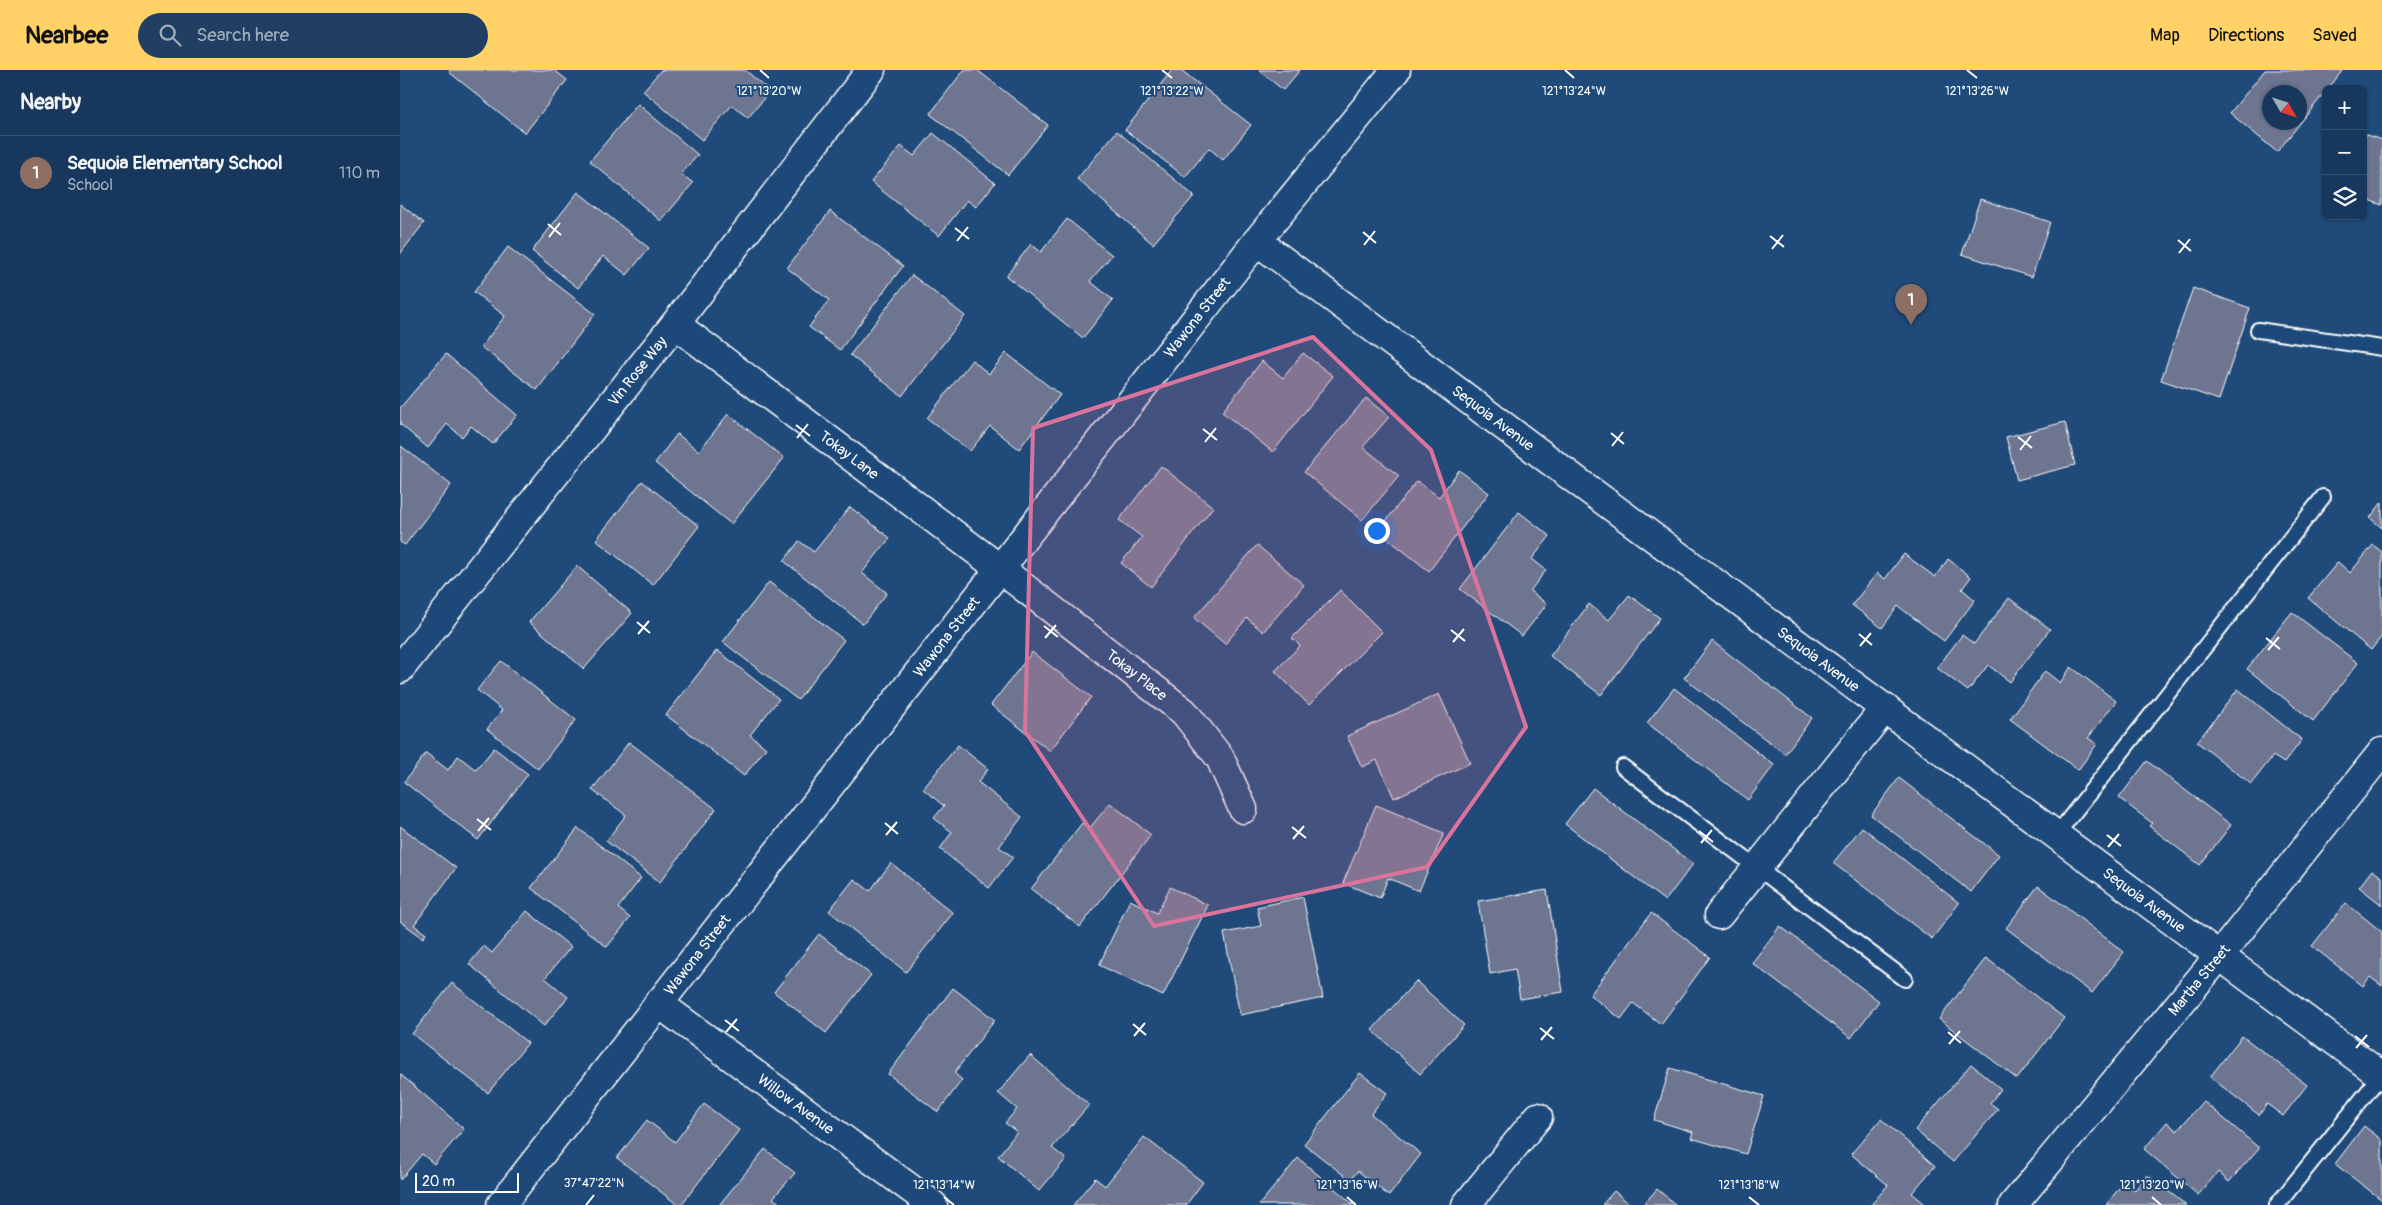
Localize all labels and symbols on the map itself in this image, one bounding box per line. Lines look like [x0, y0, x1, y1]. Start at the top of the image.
text: 121°13'20"W [736, 84, 802, 99]
text: 121°13'22"W [1140, 84, 1204, 99]
text: 121°13'24"W [1542, 84, 1606, 99]
text: 121°13'26"W [1945, 84, 2009, 99]
north arrow [2262, 85, 2307, 130]
street label: Wawona Street [1160, 272, 1235, 362]
pin: 1 [1895, 284, 1927, 325]
street label: Vin Rose Way [604, 332, 671, 410]
street label: Sequoia Avenue [1448, 381, 1538, 455]
street label: Tokay Lane [816, 427, 883, 484]
your location [1364, 518, 1390, 544]
street label: Wawona Street [909, 592, 985, 681]
street label: Sequoia Avenue [1773, 623, 1864, 696]
street label: Tokay Place [1102, 645, 1172, 705]
street label: Sequoia Avenue [2099, 863, 2189, 937]
street label: Wawona Street [660, 910, 735, 999]
street label: Martha Street [2164, 940, 2235, 1020]
street label: Willow Avenue [754, 1070, 838, 1139]
scale bar [415, 1170, 519, 1193]
text: 37°47'22"N [564, 1176, 624, 1191]
text: 121°13'14"W [913, 1178, 975, 1193]
text: 121°13'16"W [1316, 1178, 1378, 1193]
text: 121°13'18"W [1719, 1178, 1779, 1193]
text: 121°13'20"W [2119, 1178, 2185, 1193]

